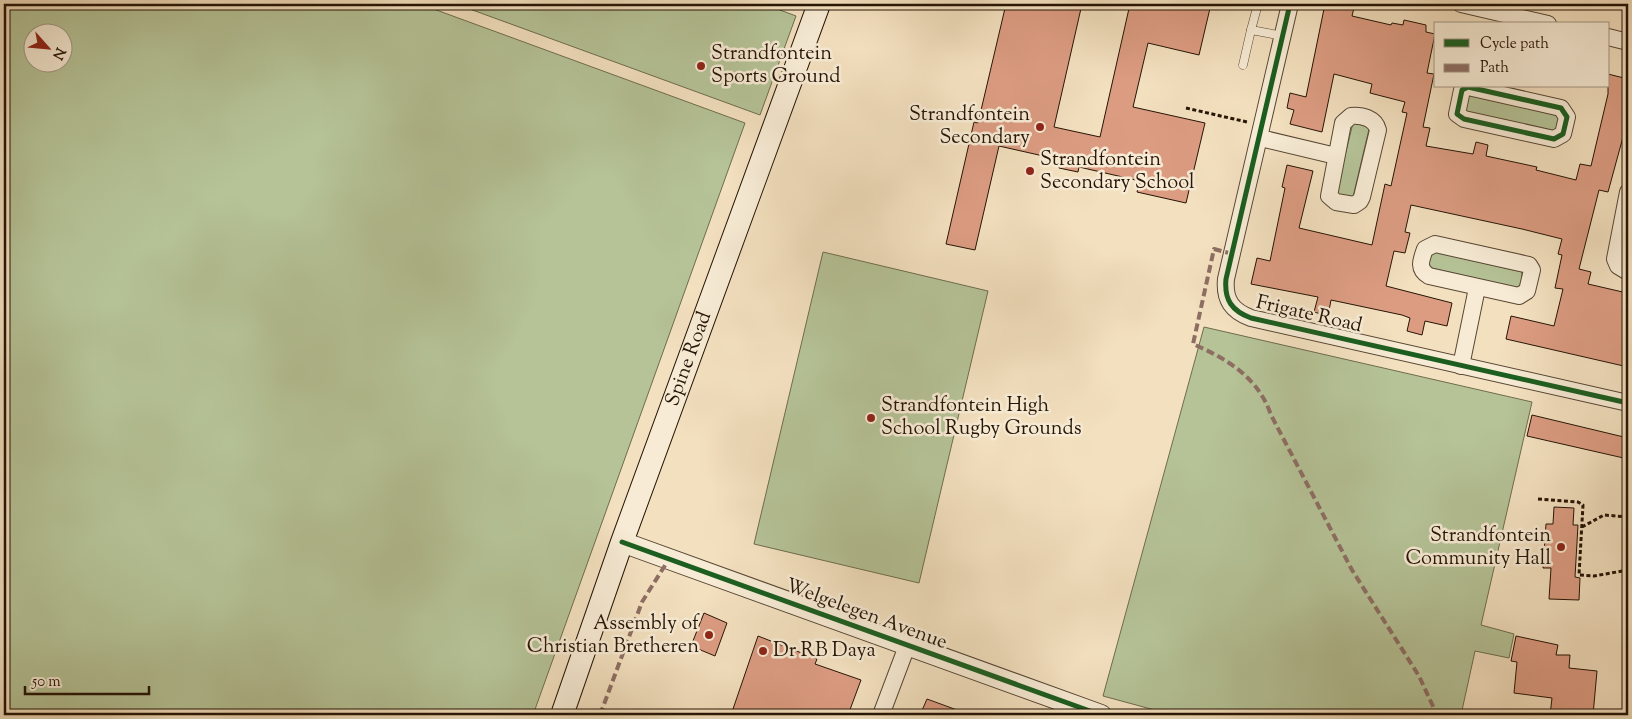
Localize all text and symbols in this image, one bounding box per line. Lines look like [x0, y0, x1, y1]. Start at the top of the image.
north arrow [22, 22, 72, 72]
legend [1434, 22, 1610, 88]
text: Cycle path [1480, 34, 1549, 55]
place label: Strandfontein Sports Ground [711, 40, 841, 92]
text: N [46, 43, 69, 63]
text: Path [1480, 58, 1509, 79]
marker: Strandfontein Sports Ground [695, 60, 707, 72]
place label: Strandfontein Secondary [909, 101, 1030, 153]
marker: Strandfontein Secondary [1034, 121, 1046, 133]
place label: Strandfontein Secondary School [1040, 146, 1195, 198]
marker: Strandfontein Secondary School [1024, 165, 1036, 177]
street label: Frigate Road [1253, 289, 1365, 341]
street label: Spine Road [658, 308, 720, 410]
place label: Strandfontein High School Rugby Grounds [881, 392, 1082, 444]
marker: Strandfontein High School Rugby Grounds [865, 412, 877, 424]
place label: Strandfontein Community Hall [1405, 522, 1551, 574]
marker: Strandfontein Community Hall [1555, 541, 1567, 553]
street label: Welgelegen Avenue [781, 572, 951, 658]
place label: Assembly of Christian Bretheren [527, 610, 700, 662]
marker: Assembly of Christian Bretheren [703, 629, 715, 641]
place label: Dr RB Daya [773, 637, 876, 666]
marker: Dr RB Daya [757, 645, 769, 657]
scale bar [25, 664, 149, 696]
text: 50 m [31, 672, 61, 693]

